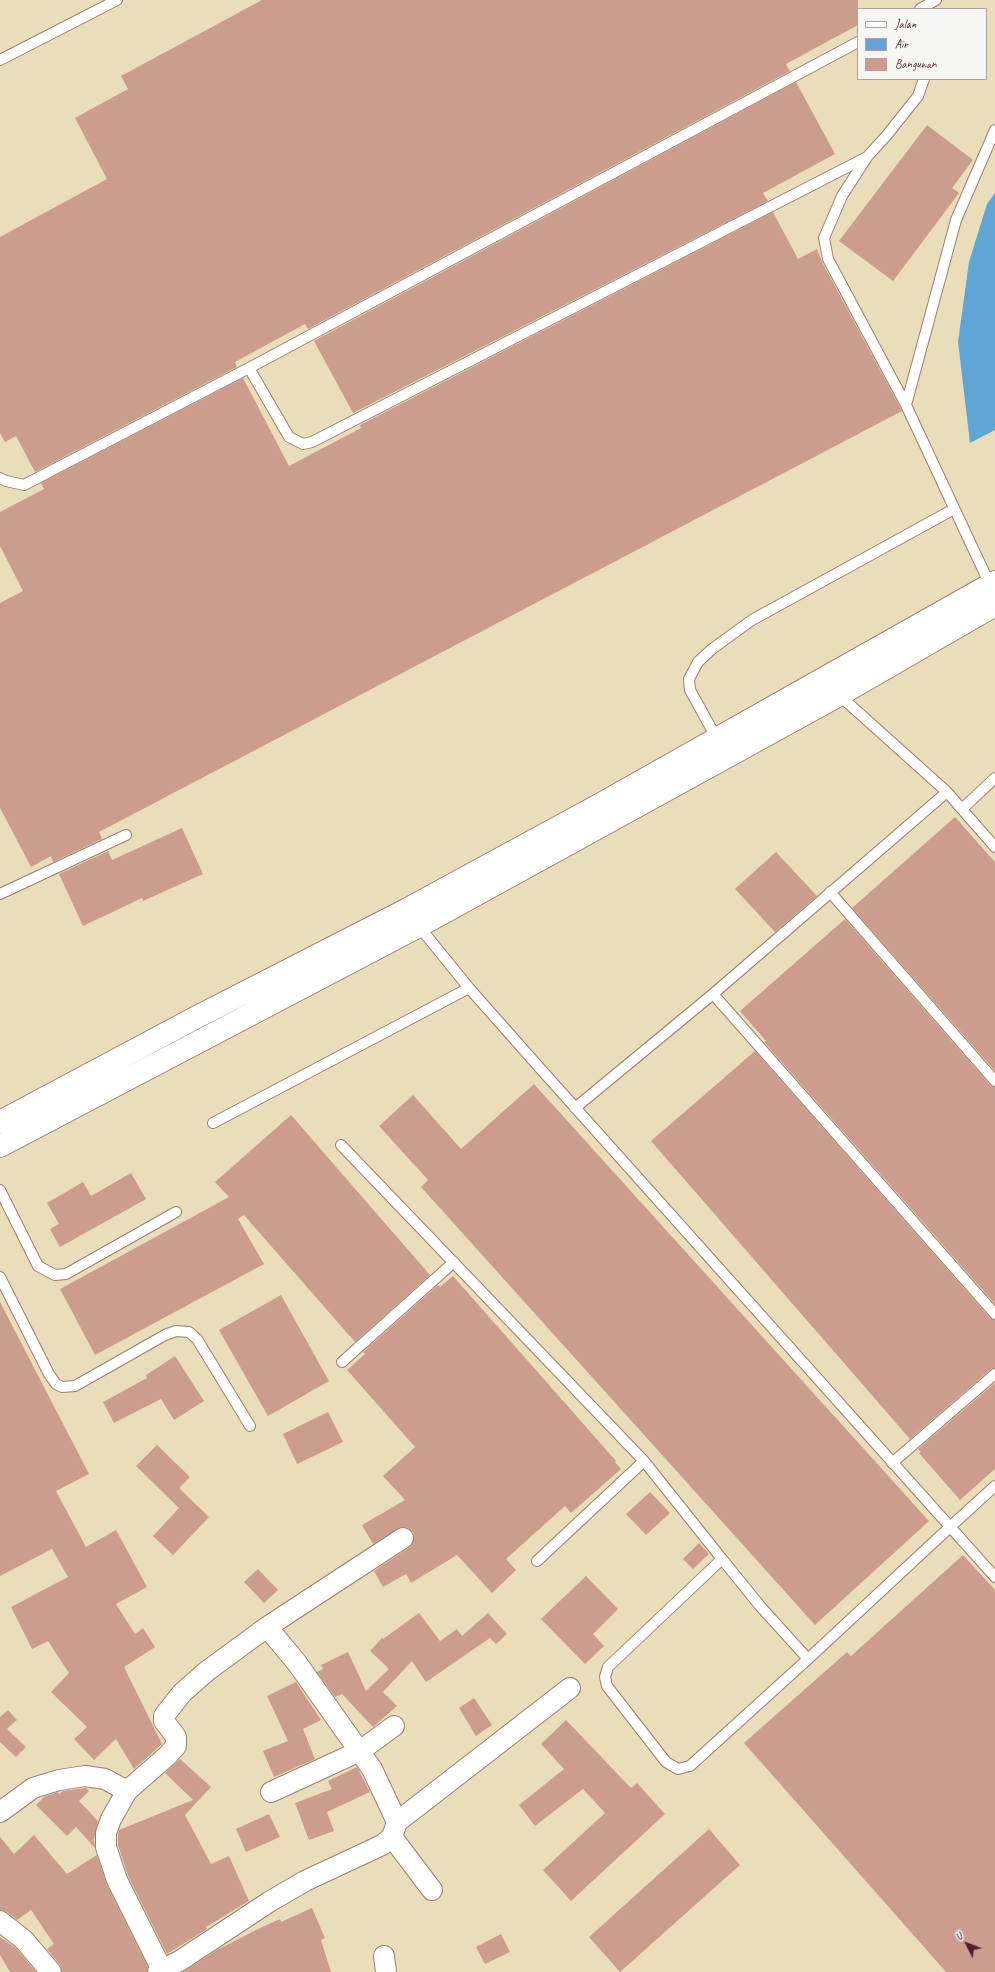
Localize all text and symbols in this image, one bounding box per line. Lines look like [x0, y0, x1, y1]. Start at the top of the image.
legend [857, 8, 987, 80]
text: Jalan [895, 16, 916, 32]
text: Air [895, 36, 908, 52]
text: Bangunan [895, 56, 936, 72]
north arrow [947, 1924, 987, 1964]
text: U [951, 1929, 965, 1943]

